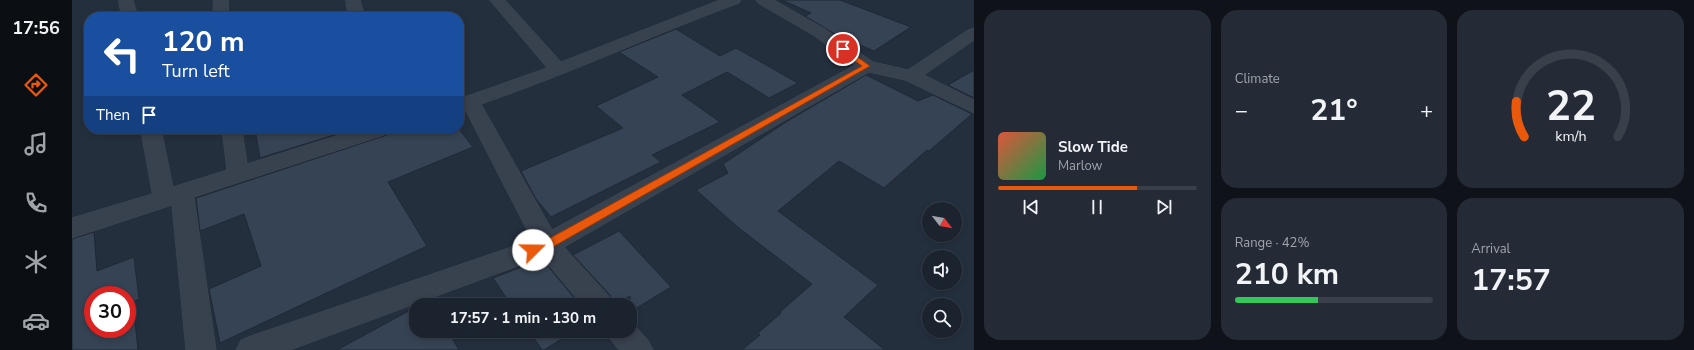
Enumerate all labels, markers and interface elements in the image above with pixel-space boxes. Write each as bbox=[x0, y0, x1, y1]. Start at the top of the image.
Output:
text: 17:56 bbox=[12, 16, 60, 40]
text: 120 m bbox=[162, 23, 245, 61]
icon: left bbox=[96, 28, 148, 80]
pin bbox=[826, 32, 860, 66]
icon: arrive bbox=[832, 38, 854, 60]
text: Turn left bbox=[162, 59, 230, 83]
text: Climate bbox=[1235, 70, 1280, 88]
icon: directions bbox=[22, 71, 50, 99]
text: 22 bbox=[1546, 78, 1596, 135]
text: 21° bbox=[1310, 90, 1358, 131]
text: − bbox=[1235, 96, 1248, 126]
text: + bbox=[1420, 96, 1433, 126]
icon: arrive bbox=[138, 104, 160, 126]
text: Then bbox=[96, 105, 130, 125]
text: km/h bbox=[1555, 126, 1586, 145]
icon: music bbox=[22, 130, 50, 158]
text: Slow Tide bbox=[1058, 137, 1128, 157]
text: Marlow bbox=[1058, 157, 1103, 175]
icon: phone bbox=[22, 189, 50, 217]
icon: previous bbox=[1020, 196, 1042, 218]
icon: pause bbox=[1086, 196, 1108, 218]
icon: next bbox=[1153, 196, 1175, 218]
north arrow bbox=[922, 202, 962, 242]
map controls bbox=[922, 202, 962, 338]
position arrow bbox=[512, 229, 554, 271]
text: Range · 42% bbox=[1235, 234, 1309, 252]
text: Arrival bbox=[1471, 240, 1510, 258]
icon: climate bbox=[22, 248, 50, 276]
button: sound bbox=[922, 250, 962, 290]
text: 210 km bbox=[1235, 254, 1339, 295]
text: 17:57 bbox=[1471, 260, 1551, 301]
speed limit sign: 30 bbox=[84, 286, 136, 338]
button: search bbox=[922, 298, 962, 338]
icon: car bbox=[22, 307, 50, 335]
text: 17:57 · 1 min · 130 m bbox=[450, 308, 596, 328]

